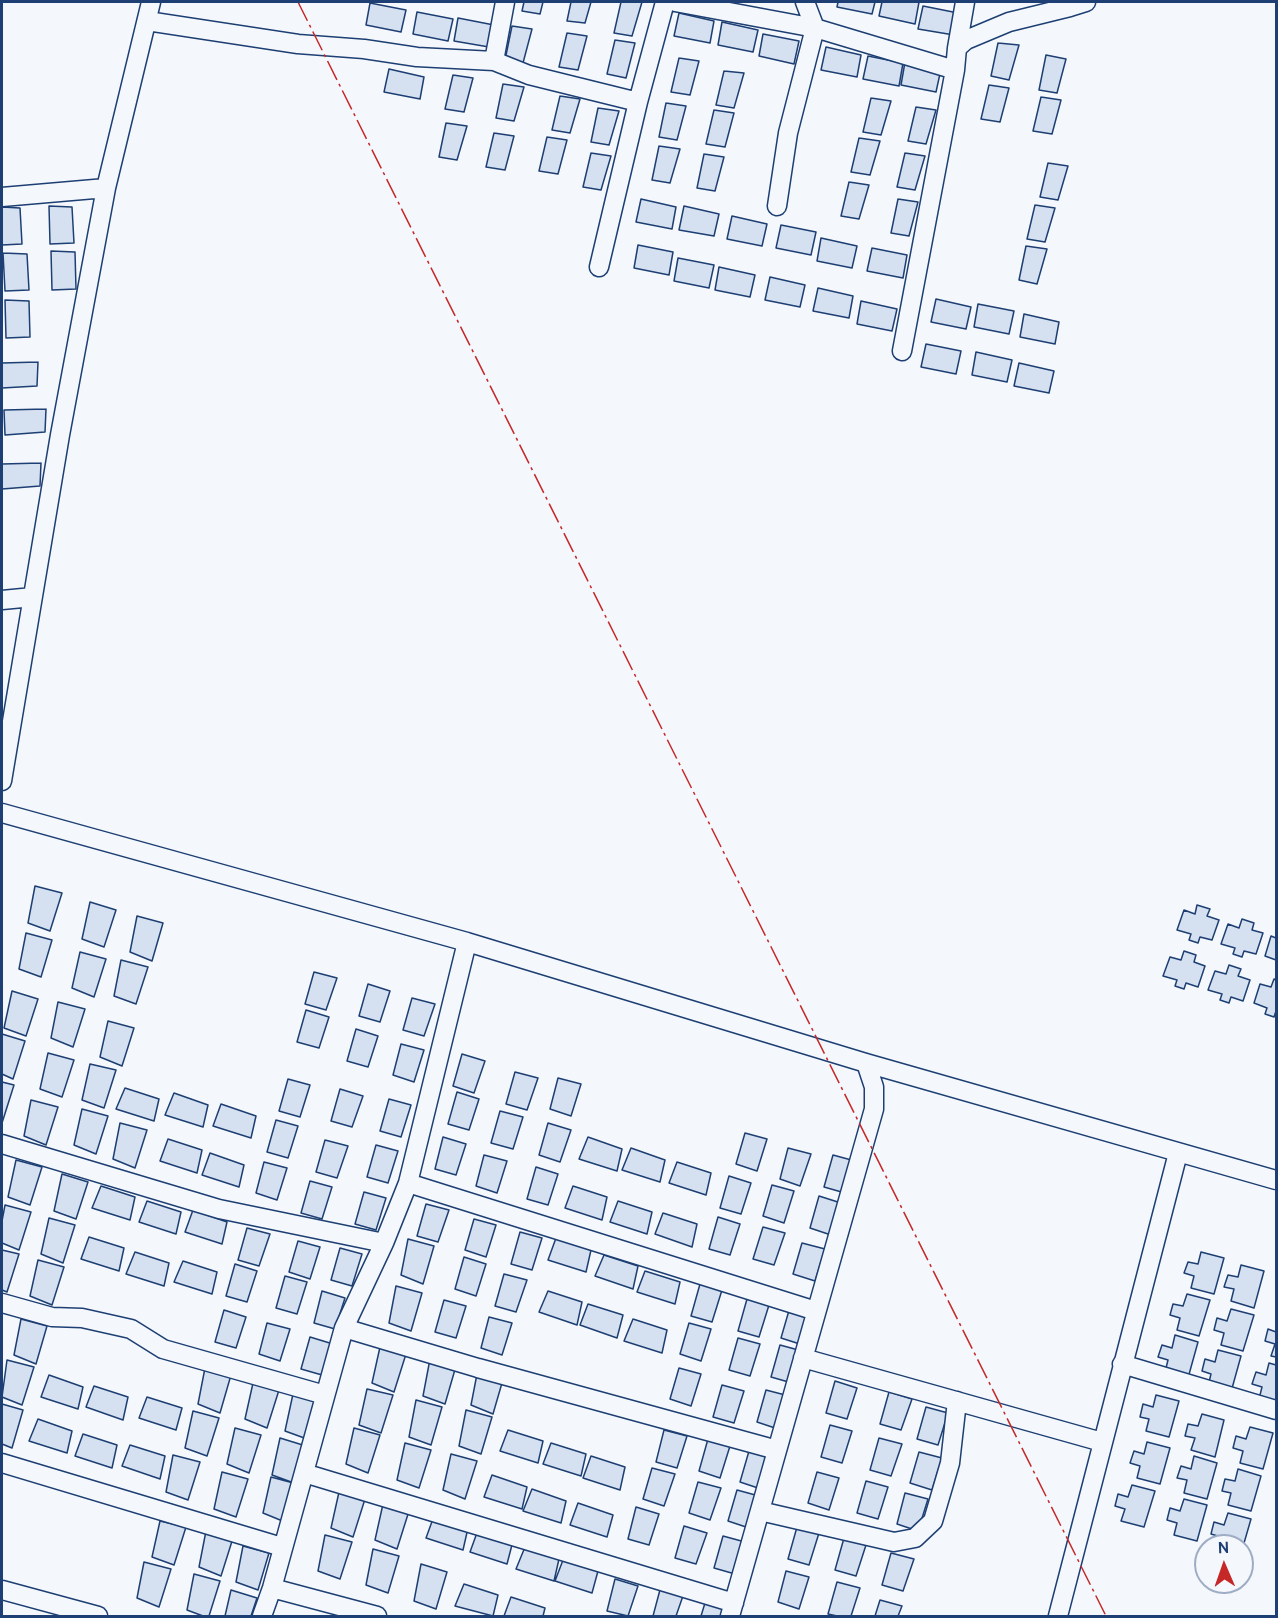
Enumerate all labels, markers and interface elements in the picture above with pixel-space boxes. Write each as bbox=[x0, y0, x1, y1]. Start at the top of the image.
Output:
north arrow bbox=[1194, 1534, 1254, 1594]
text: N bbox=[1217, 1538, 1229, 1557]

